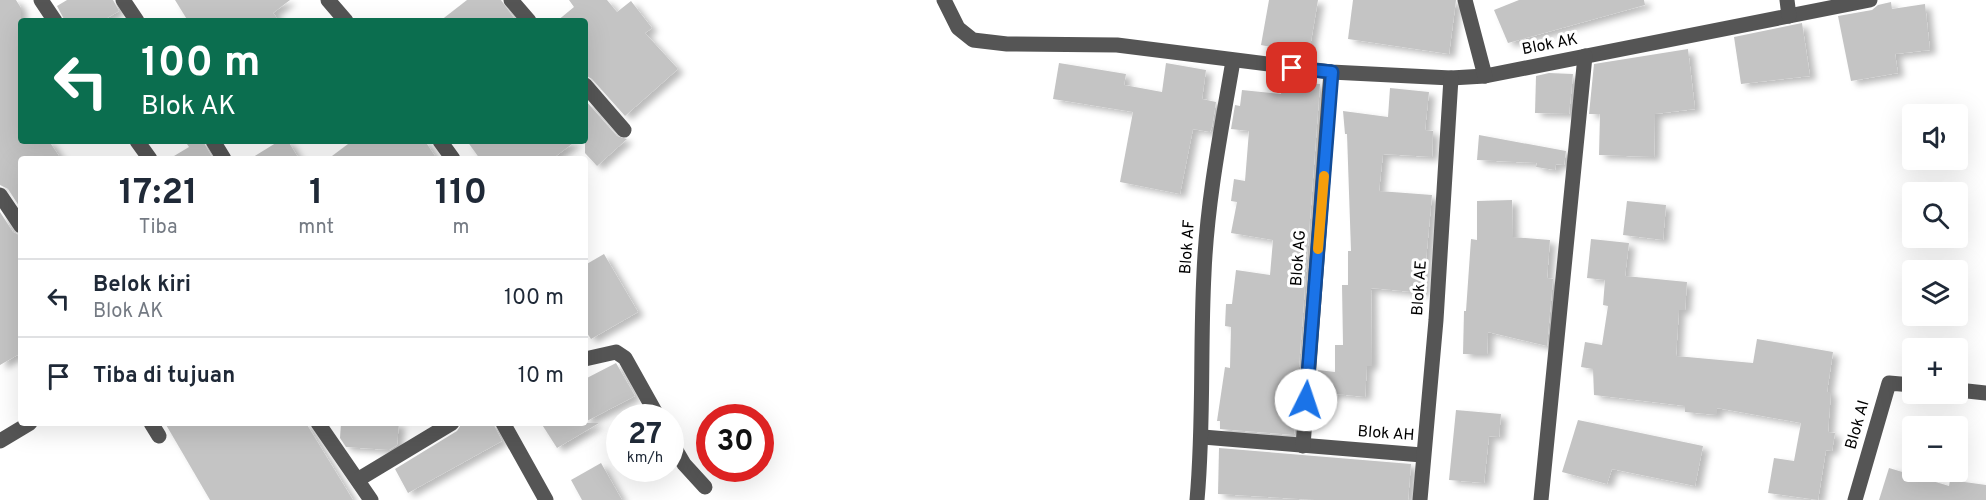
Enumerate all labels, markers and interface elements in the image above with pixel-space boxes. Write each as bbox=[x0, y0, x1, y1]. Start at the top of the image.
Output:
street label: Blok AK bbox=[1520, 30, 1580, 60]
text: 100 m bbox=[141, 38, 260, 91]
icon: left bbox=[42, 42, 120, 120]
pin bbox=[1266, 42, 1317, 93]
icon: arrive bbox=[1275, 51, 1308, 84]
text: Blok AK bbox=[141, 90, 236, 124]
map controls bbox=[1902, 104, 1968, 482]
button: sound bbox=[1902, 104, 1968, 170]
text: 17:21 bbox=[119, 171, 198, 217]
text: 1 bbox=[309, 171, 323, 217]
text: 110 bbox=[435, 171, 487, 217]
button: search bbox=[1902, 182, 1968, 248]
text: Tiba bbox=[139, 215, 178, 241]
text: mnt bbox=[298, 215, 334, 241]
text: m bbox=[453, 215, 469, 241]
street label: Blok AF bbox=[1176, 219, 1200, 275]
street label: Blok AG bbox=[1287, 229, 1311, 287]
street label: Blok AE bbox=[1408, 260, 1432, 316]
button: layers bbox=[1902, 260, 1968, 326]
text: Belok kiri bbox=[93, 272, 191, 299]
icon: left bbox=[42, 282, 75, 315]
text: 100 m bbox=[504, 285, 564, 312]
text: Blok AK bbox=[93, 299, 163, 325]
button: + bbox=[1902, 338, 1968, 404]
icon: arrive bbox=[42, 360, 75, 393]
text: Tiba di tujuan bbox=[93, 363, 235, 390]
text: 10 m bbox=[518, 363, 564, 390]
position arrow bbox=[1274, 368, 1338, 432]
street label: Blok AI bbox=[1841, 398, 1875, 452]
speed limit sign: 30 bbox=[696, 404, 774, 482]
button: − bbox=[1902, 416, 1968, 482]
text: 27 bbox=[628, 417, 662, 454]
street label: Blok AH bbox=[1357, 422, 1415, 446]
text: km/h bbox=[627, 449, 663, 468]

